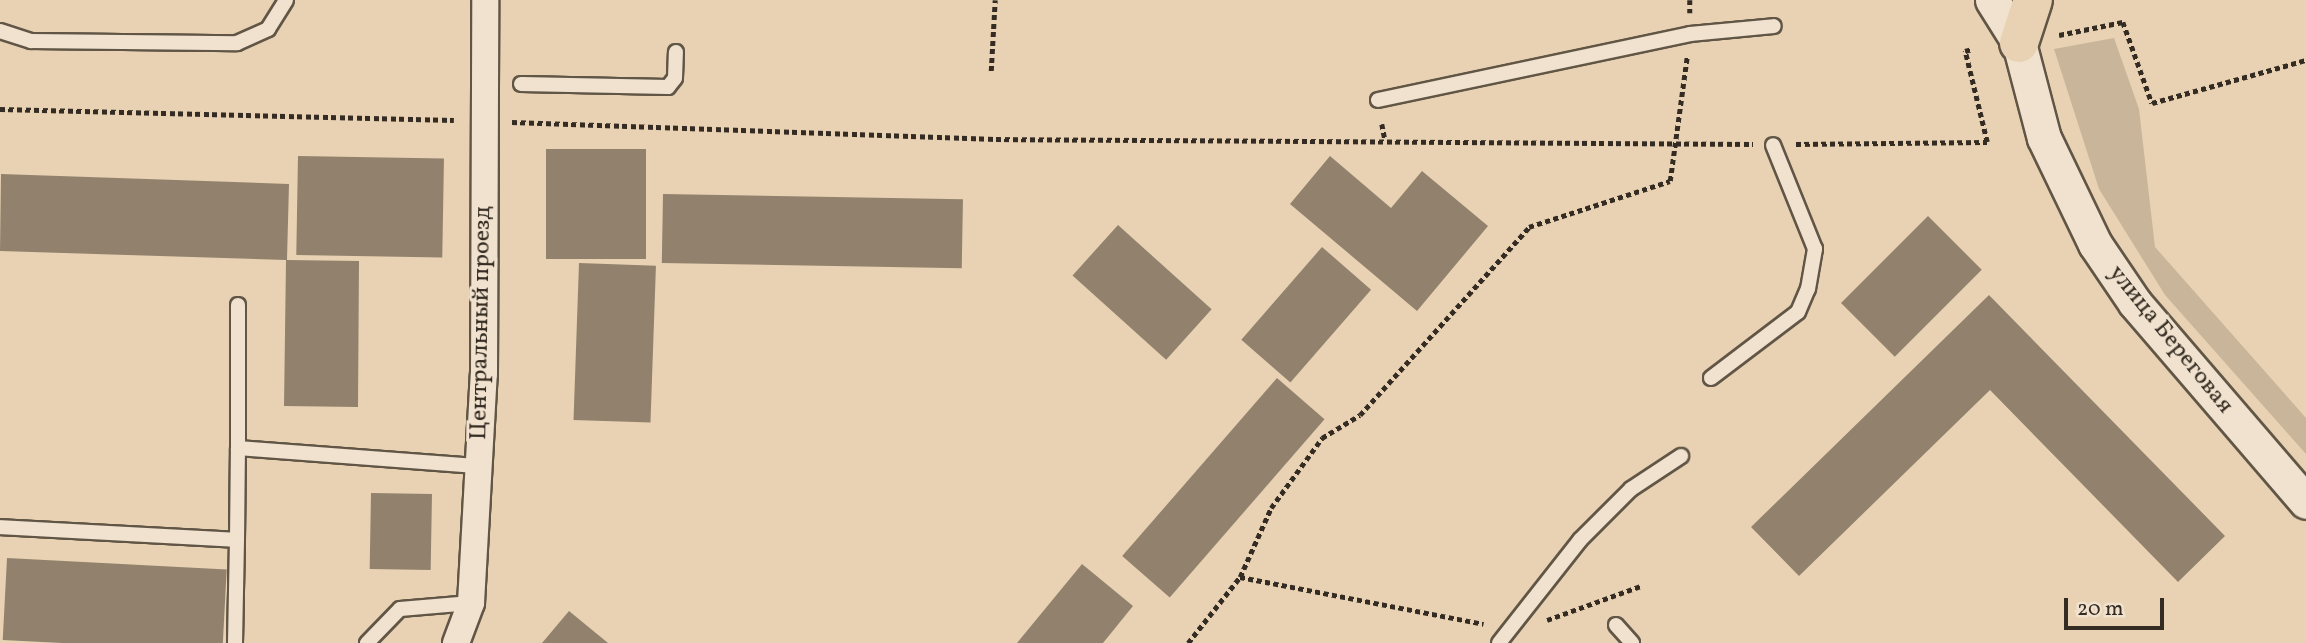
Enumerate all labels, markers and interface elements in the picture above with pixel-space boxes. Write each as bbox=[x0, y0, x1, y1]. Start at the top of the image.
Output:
street label: Центральный проезд bbox=[466, 206, 498, 440]
street label: улица Береговая bbox=[2101, 260, 2239, 420]
scale bar bbox=[2068, 584, 2168, 628]
text: 20 m bbox=[2077, 595, 2123, 624]

